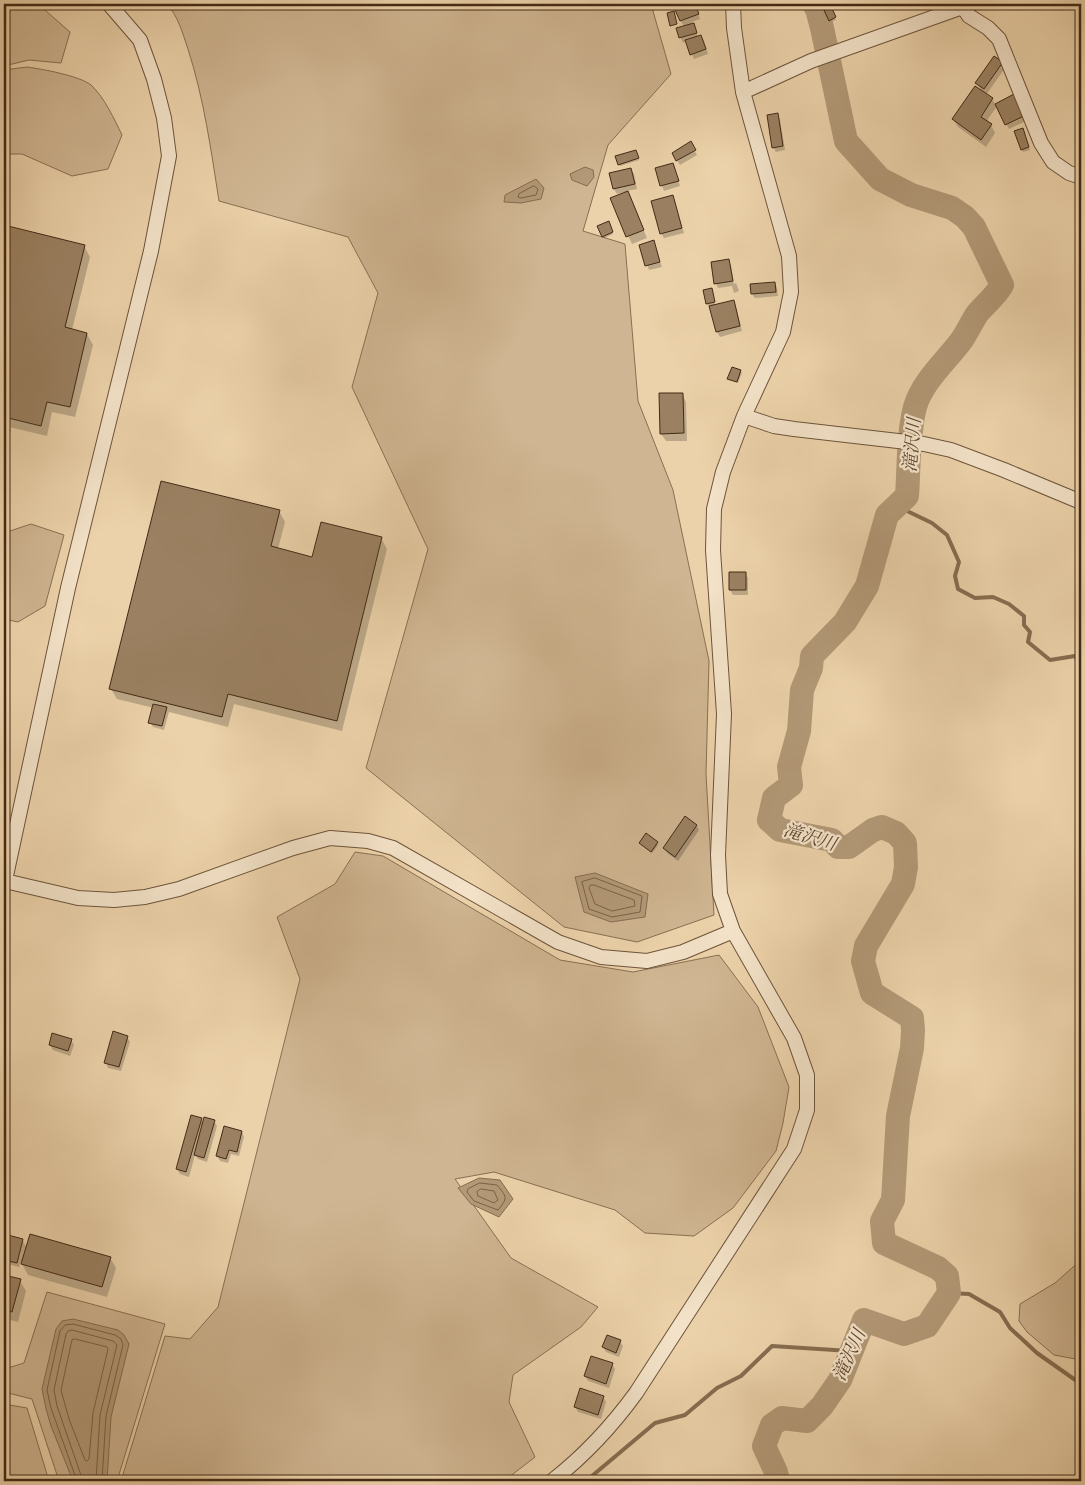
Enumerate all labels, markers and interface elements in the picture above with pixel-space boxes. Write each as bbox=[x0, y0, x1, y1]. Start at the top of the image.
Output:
water label: 滝沢川 bbox=[898, 415, 927, 473]
water label: 滝沢川 bbox=[780, 818, 841, 858]
water label: 滝沢川 bbox=[827, 1324, 873, 1385]

